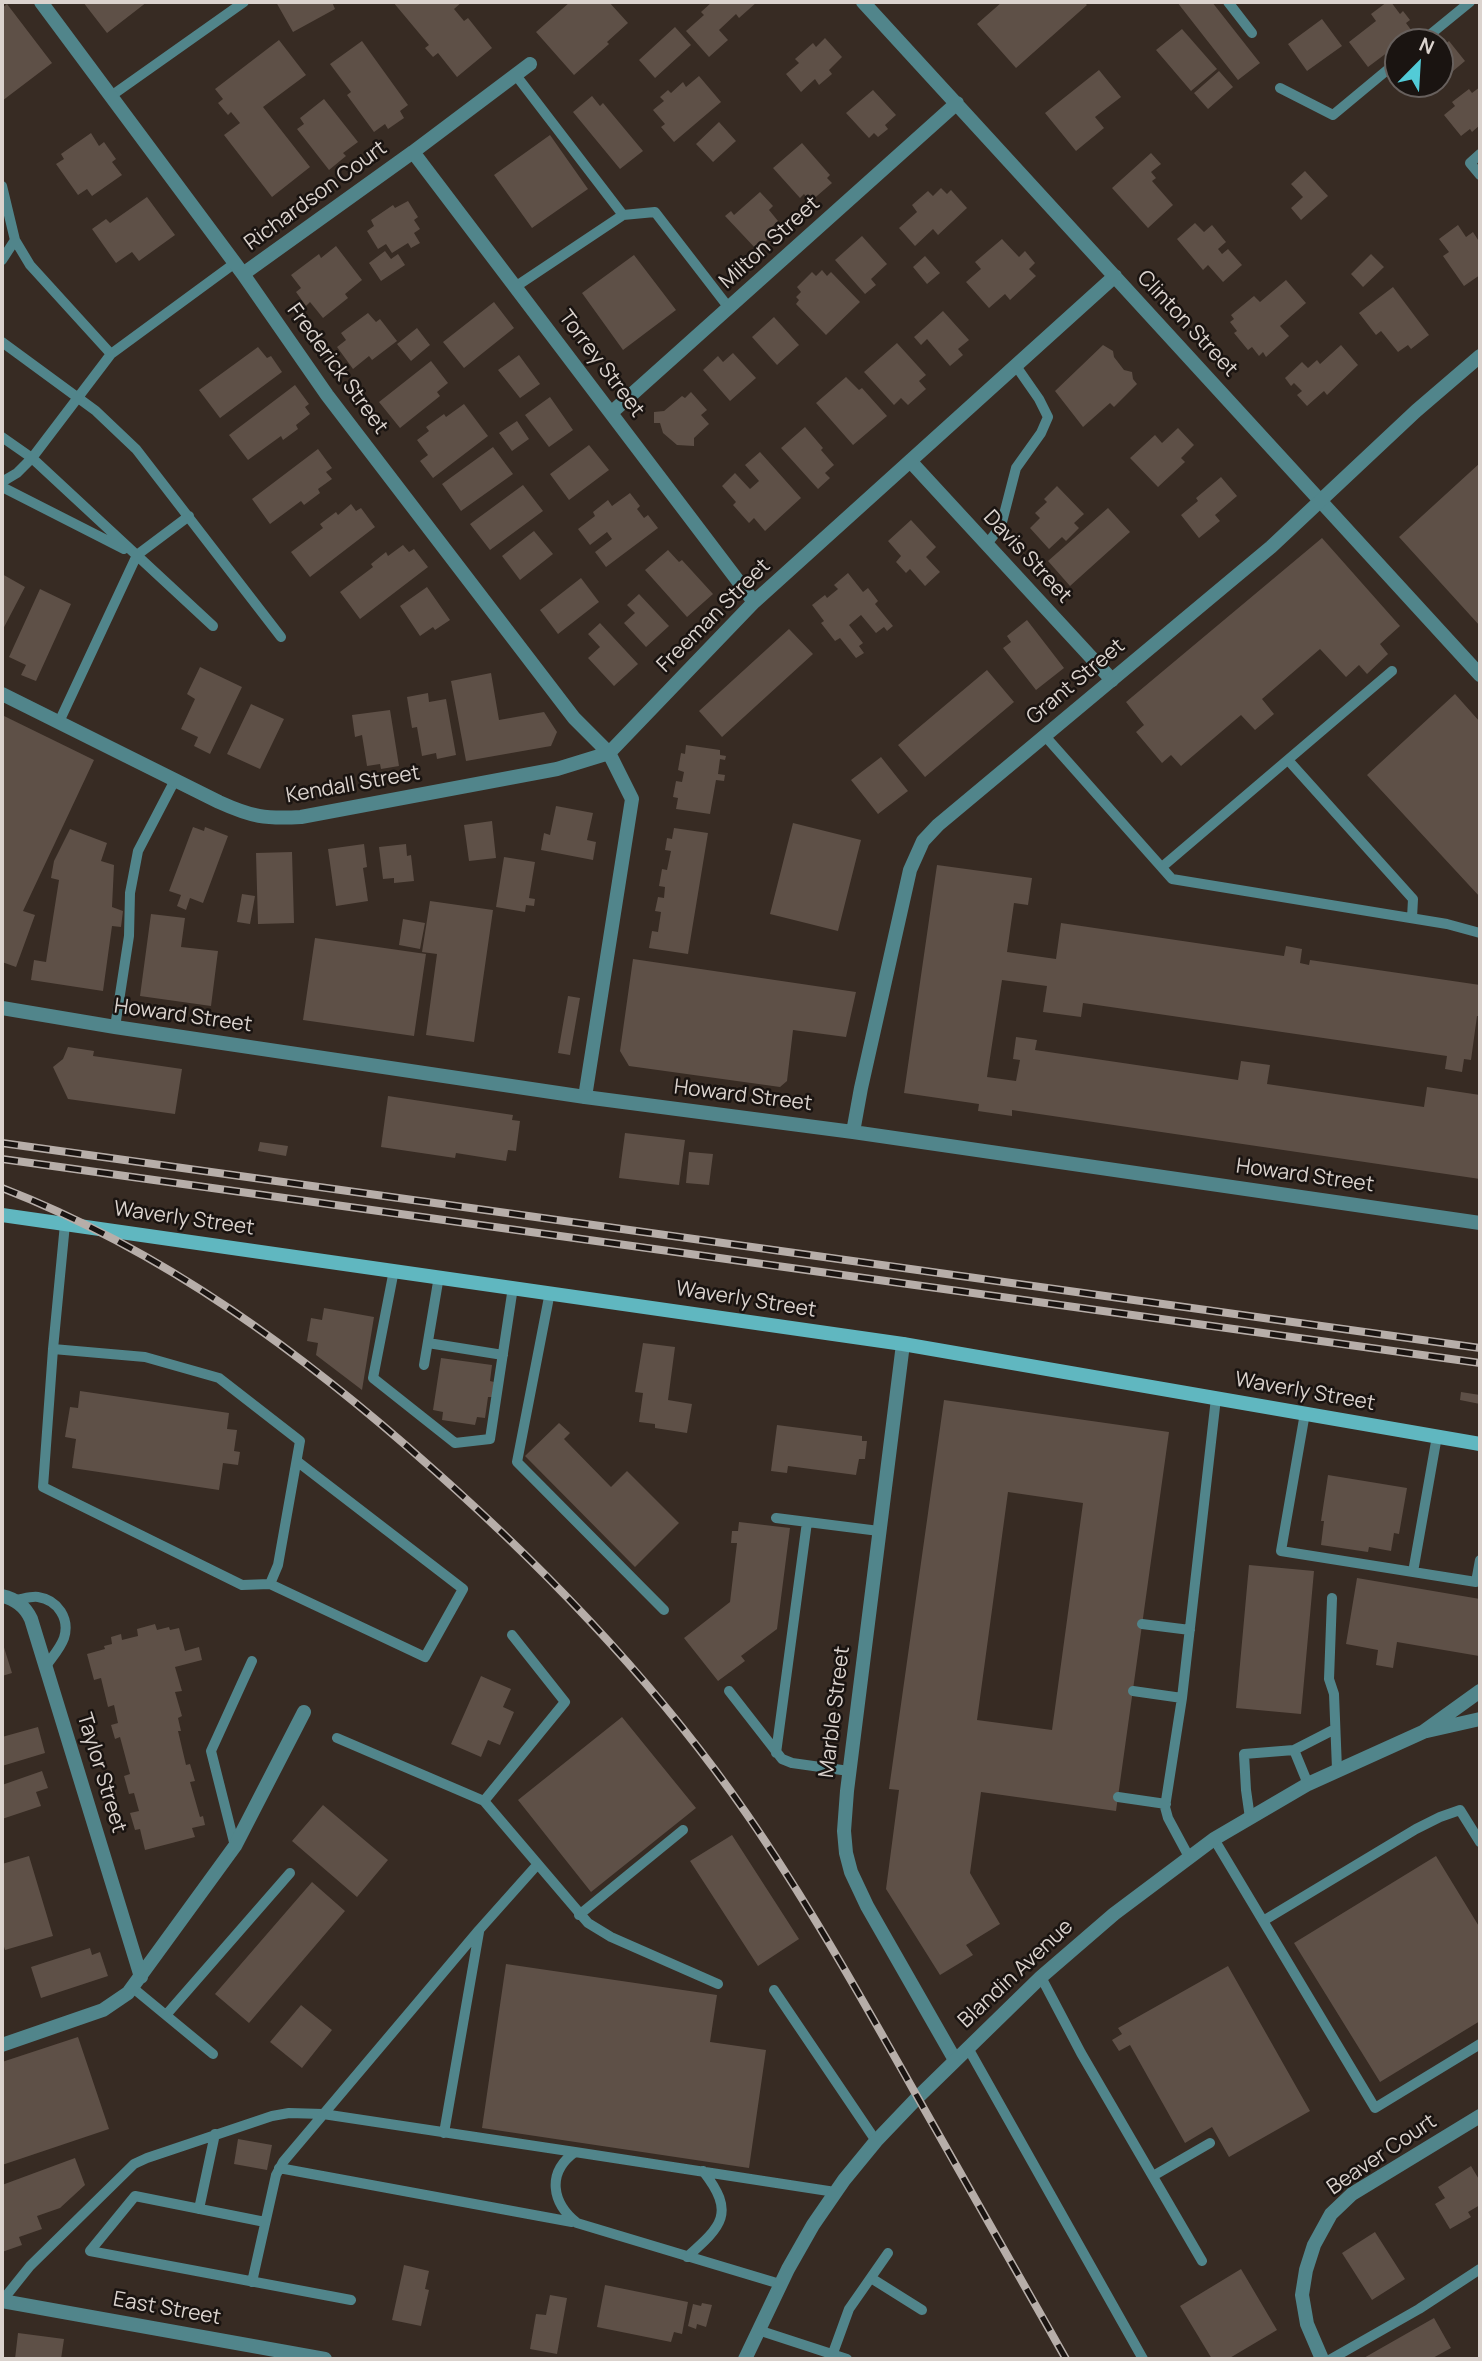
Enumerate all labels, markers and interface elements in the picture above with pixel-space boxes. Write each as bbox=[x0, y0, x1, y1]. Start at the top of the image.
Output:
north arrow bbox=[1384, 28, 1454, 98]
text: N bbox=[1415, 31, 1438, 60]
street label: Richardson Court bbox=[240, 136, 392, 256]
street label: Milton Street bbox=[715, 191, 825, 295]
street label: Clinton Street bbox=[1131, 266, 1243, 382]
street label: Frederick Street bbox=[281, 299, 393, 439]
street label: Torrey Street bbox=[553, 306, 649, 422]
street label: Davis Street bbox=[978, 505, 1076, 609]
street label: Freeman Street bbox=[652, 554, 776, 678]
street label: Grant Street bbox=[1022, 634, 1130, 730]
street label: Kendall Street bbox=[284, 761, 422, 809]
street label: Howard Street bbox=[112, 994, 254, 1038]
street label: Howard Street bbox=[672, 1075, 814, 1117]
street label: Howard Street bbox=[1234, 1154, 1376, 1198]
street label: Waverly Street bbox=[112, 1197, 256, 1241]
street label: Waverly Street bbox=[674, 1276, 818, 1324]
street label: Waverly Street bbox=[1233, 1367, 1377, 1417]
street label: Marble Street bbox=[814, 1645, 856, 1779]
street label: Taylor Street bbox=[71, 1710, 131, 1836]
street label: Blandin Avenue bbox=[953, 1914, 1079, 2034]
street label: Beaver Court bbox=[1323, 2109, 1441, 2201]
street label: East Street bbox=[111, 2287, 223, 2331]

